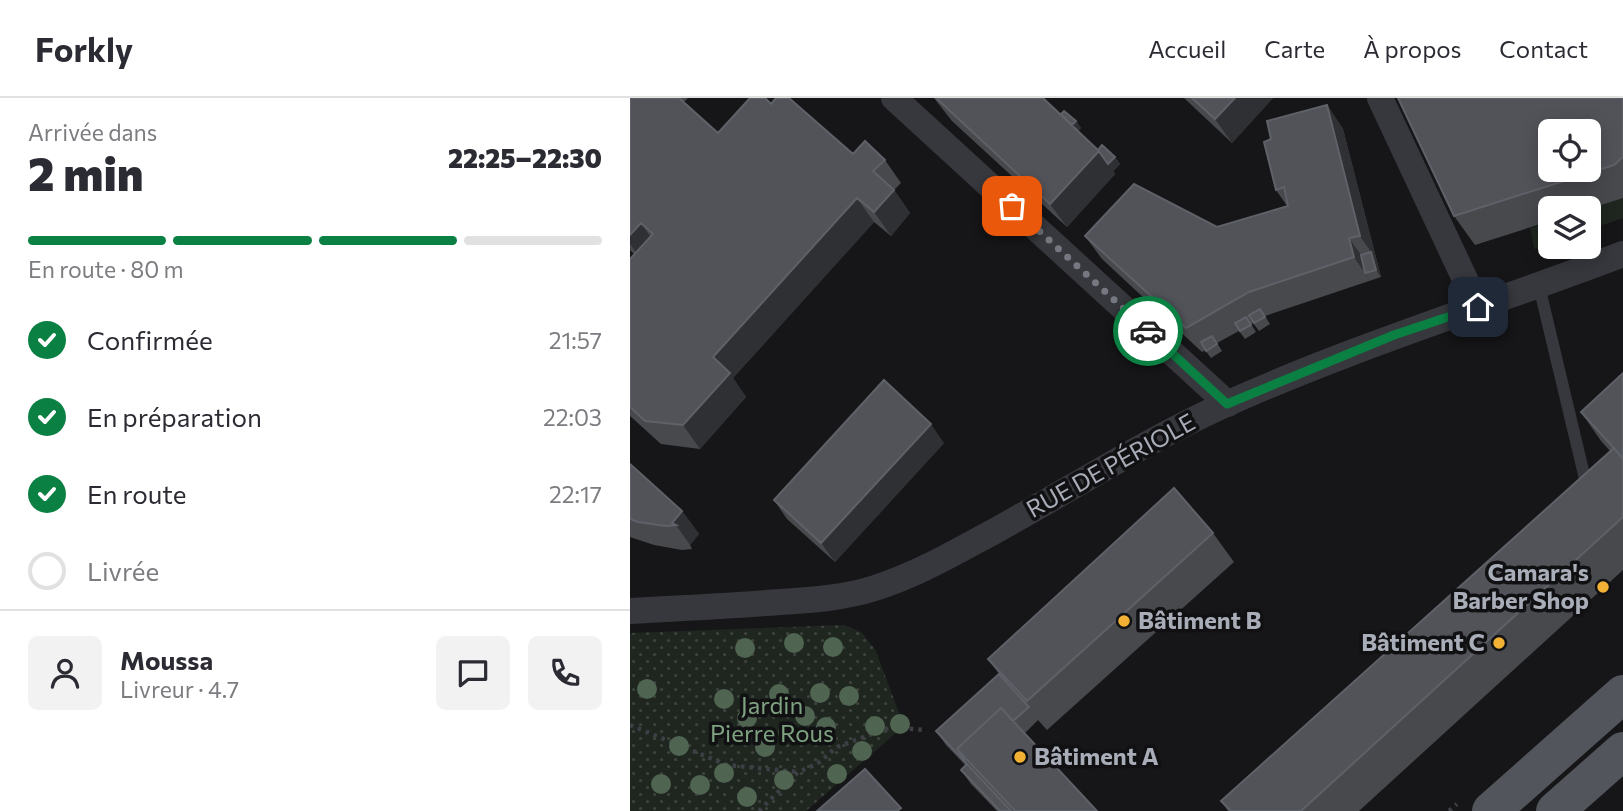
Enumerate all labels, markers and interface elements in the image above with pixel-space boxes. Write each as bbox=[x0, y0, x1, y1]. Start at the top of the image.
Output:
text: Forkly bbox=[35, 28, 133, 69]
text: Accueil bbox=[1148, 34, 1226, 63]
text: Carte bbox=[1264, 34, 1325, 63]
text: À propos bbox=[1363, 34, 1461, 63]
text: Contact bbox=[1499, 34, 1588, 63]
text: Arrivée dans bbox=[28, 118, 157, 146]
map controls bbox=[1538, 119, 1601, 259]
button: locate bbox=[1538, 119, 1601, 182]
text: 22:25–22:30 bbox=[448, 142, 602, 173]
text: 2 min bbox=[28, 144, 144, 200]
pin bbox=[982, 176, 1042, 236]
icon: bag bbox=[993, 187, 1031, 225]
button: layers bbox=[1538, 196, 1601, 259]
text: En route · 80 m bbox=[28, 255, 184, 283]
pin bbox=[1448, 277, 1508, 337]
icon: home bbox=[1459, 288, 1497, 326]
courier bbox=[1113, 296, 1183, 366]
icon: car bbox=[1129, 312, 1167, 350]
icon: check bbox=[28, 321, 66, 359]
text: Confirmée bbox=[87, 324, 213, 355]
text: 21:57 bbox=[549, 326, 602, 354]
icon: check bbox=[28, 398, 66, 436]
text: En préparation bbox=[87, 401, 262, 432]
text: 22:03 bbox=[543, 403, 602, 431]
street label: RUE DE PÉRIOLE bbox=[1021, 406, 1200, 523]
icon: check bbox=[28, 475, 66, 513]
text: En route bbox=[87, 478, 187, 509]
text: 22:17 bbox=[549, 480, 602, 508]
text: Livrée bbox=[87, 555, 159, 586]
place label: Camara's Barber Shop bbox=[1452, 557, 1589, 614]
marker: Camara's Barber Shop bbox=[1595, 579, 1611, 595]
place label: Bâtiment B bbox=[1138, 605, 1261, 634]
marker: Bâtiment B bbox=[1116, 613, 1132, 629]
place label: Bâtiment C bbox=[1361, 627, 1485, 656]
marker: Bâtiment C bbox=[1491, 635, 1507, 651]
button: person bbox=[28, 636, 102, 710]
button: chat bbox=[436, 636, 510, 710]
button: phone bbox=[528, 636, 602, 710]
text: Moussa bbox=[120, 644, 213, 675]
text: Livreur · 4.7 bbox=[120, 675, 239, 703]
park label: Jardin Pierre Rous bbox=[710, 690, 834, 747]
place label: Bâtiment A bbox=[1034, 741, 1159, 770]
marker: Bâtiment A bbox=[1012, 749, 1028, 765]

